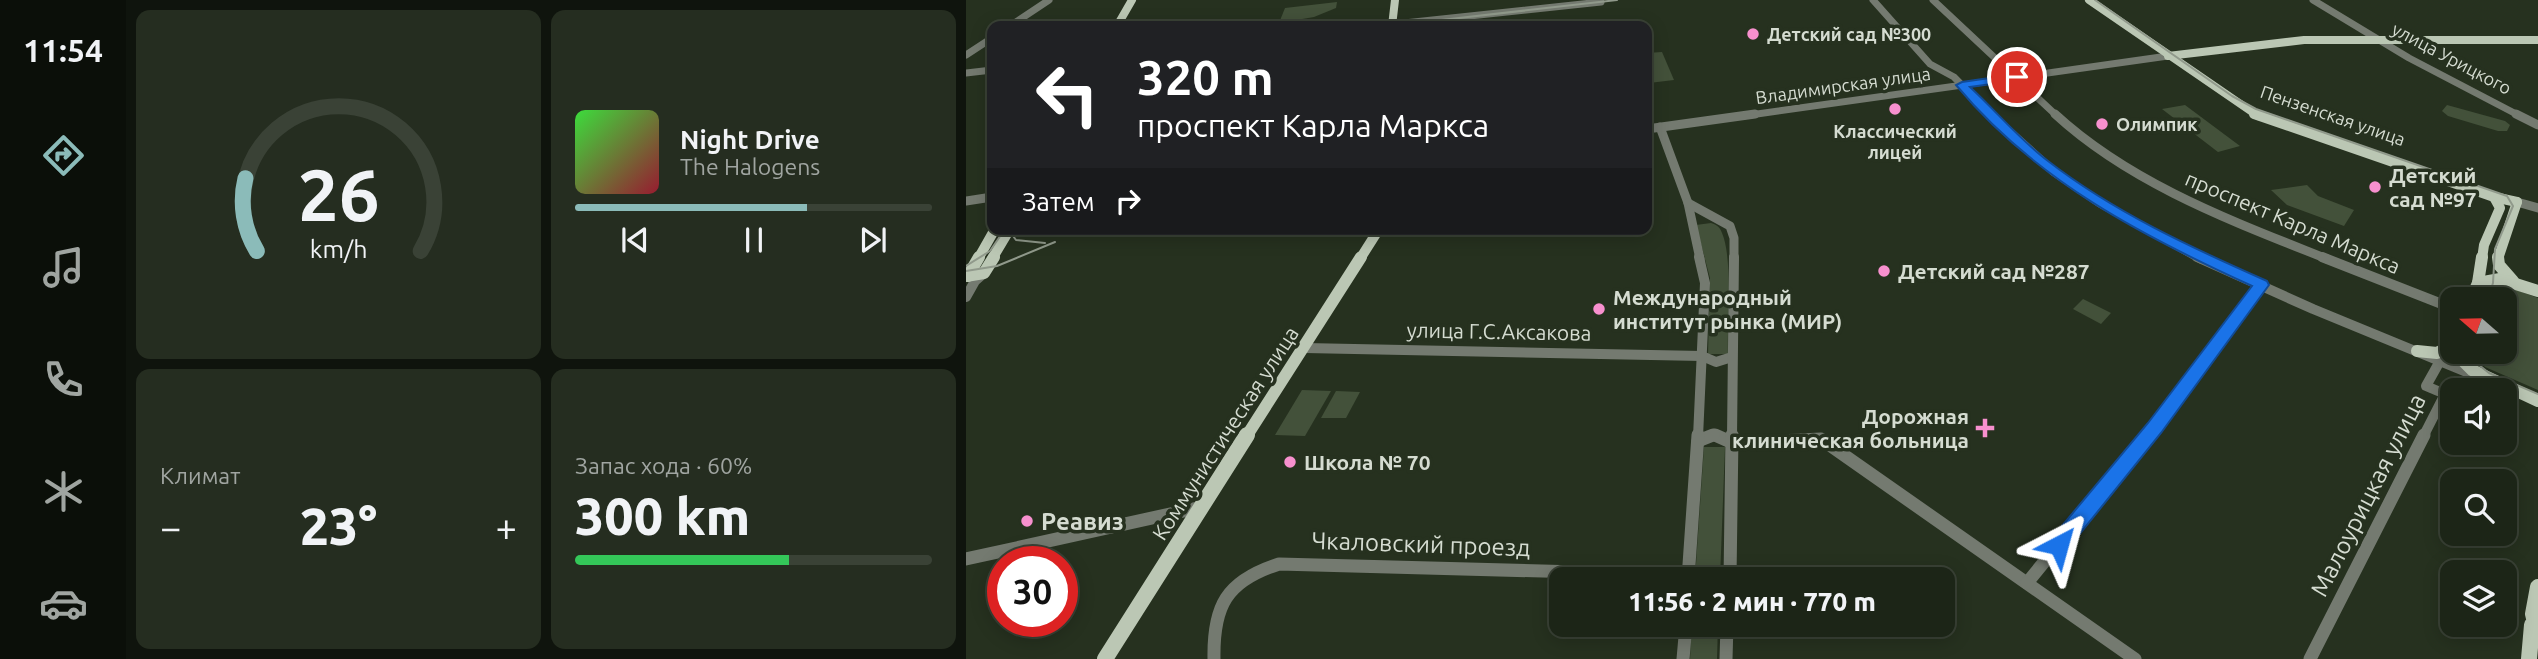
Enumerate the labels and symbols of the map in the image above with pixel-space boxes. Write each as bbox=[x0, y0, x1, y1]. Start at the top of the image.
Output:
street label: улица Урицкого bbox=[2389, 18, 2515, 98]
place label: Детский сад №300 bbox=[1767, 24, 1931, 44]
marker: Детский сад №300 bbox=[1745, 26, 1761, 42]
pin bbox=[1987, 47, 2047, 107]
street label: Владимирская улица bbox=[1754, 63, 1932, 107]
street label: Пензенская улица bbox=[2258, 81, 2408, 149]
marker: Классический лицей bbox=[1887, 101, 1903, 117]
place label: Олимпик bbox=[2116, 114, 2198, 134]
marker: Олимпик bbox=[2094, 116, 2110, 132]
place label: Классический лицей bbox=[1833, 121, 1957, 162]
place label: Детский сад №97 bbox=[2389, 163, 2477, 211]
street label: проспект Карла Маркса bbox=[2182, 166, 2404, 278]
marker: Детский сад №97 bbox=[2367, 179, 2383, 195]
place label: Детский сад №287 bbox=[1898, 259, 2090, 283]
marker: Детский сад №287 bbox=[1876, 263, 1892, 279]
place label: Международный институт рынка (МИР) bbox=[1613, 285, 1842, 333]
north arrow bbox=[2440, 287, 2516, 364]
marker: Международный институт рынка (МИР) bbox=[1591, 301, 1607, 317]
street label: улица Г.С.Аксакова bbox=[1406, 317, 1592, 345]
street label: Коммунистическая улица bbox=[1147, 322, 1303, 544]
street label: Малоурицкая улица bbox=[2305, 389, 2431, 601]
place label: Дорожная клиническая больница bbox=[1732, 404, 1969, 452]
marker: Дорожная клиническая больница bbox=[1975, 418, 1995, 438]
place label: Школа № 70 bbox=[1304, 450, 1431, 474]
marker: Школа № 70 bbox=[1282, 454, 1298, 470]
place label: Реавиз bbox=[1041, 508, 1124, 535]
position arrow bbox=[2022, 508, 2096, 582]
marker: Реавиз bbox=[1019, 513, 1035, 529]
street label: Чкаловский проезд bbox=[1311, 527, 1531, 561]
speed limit sign: 30 bbox=[987, 546, 1078, 637]

